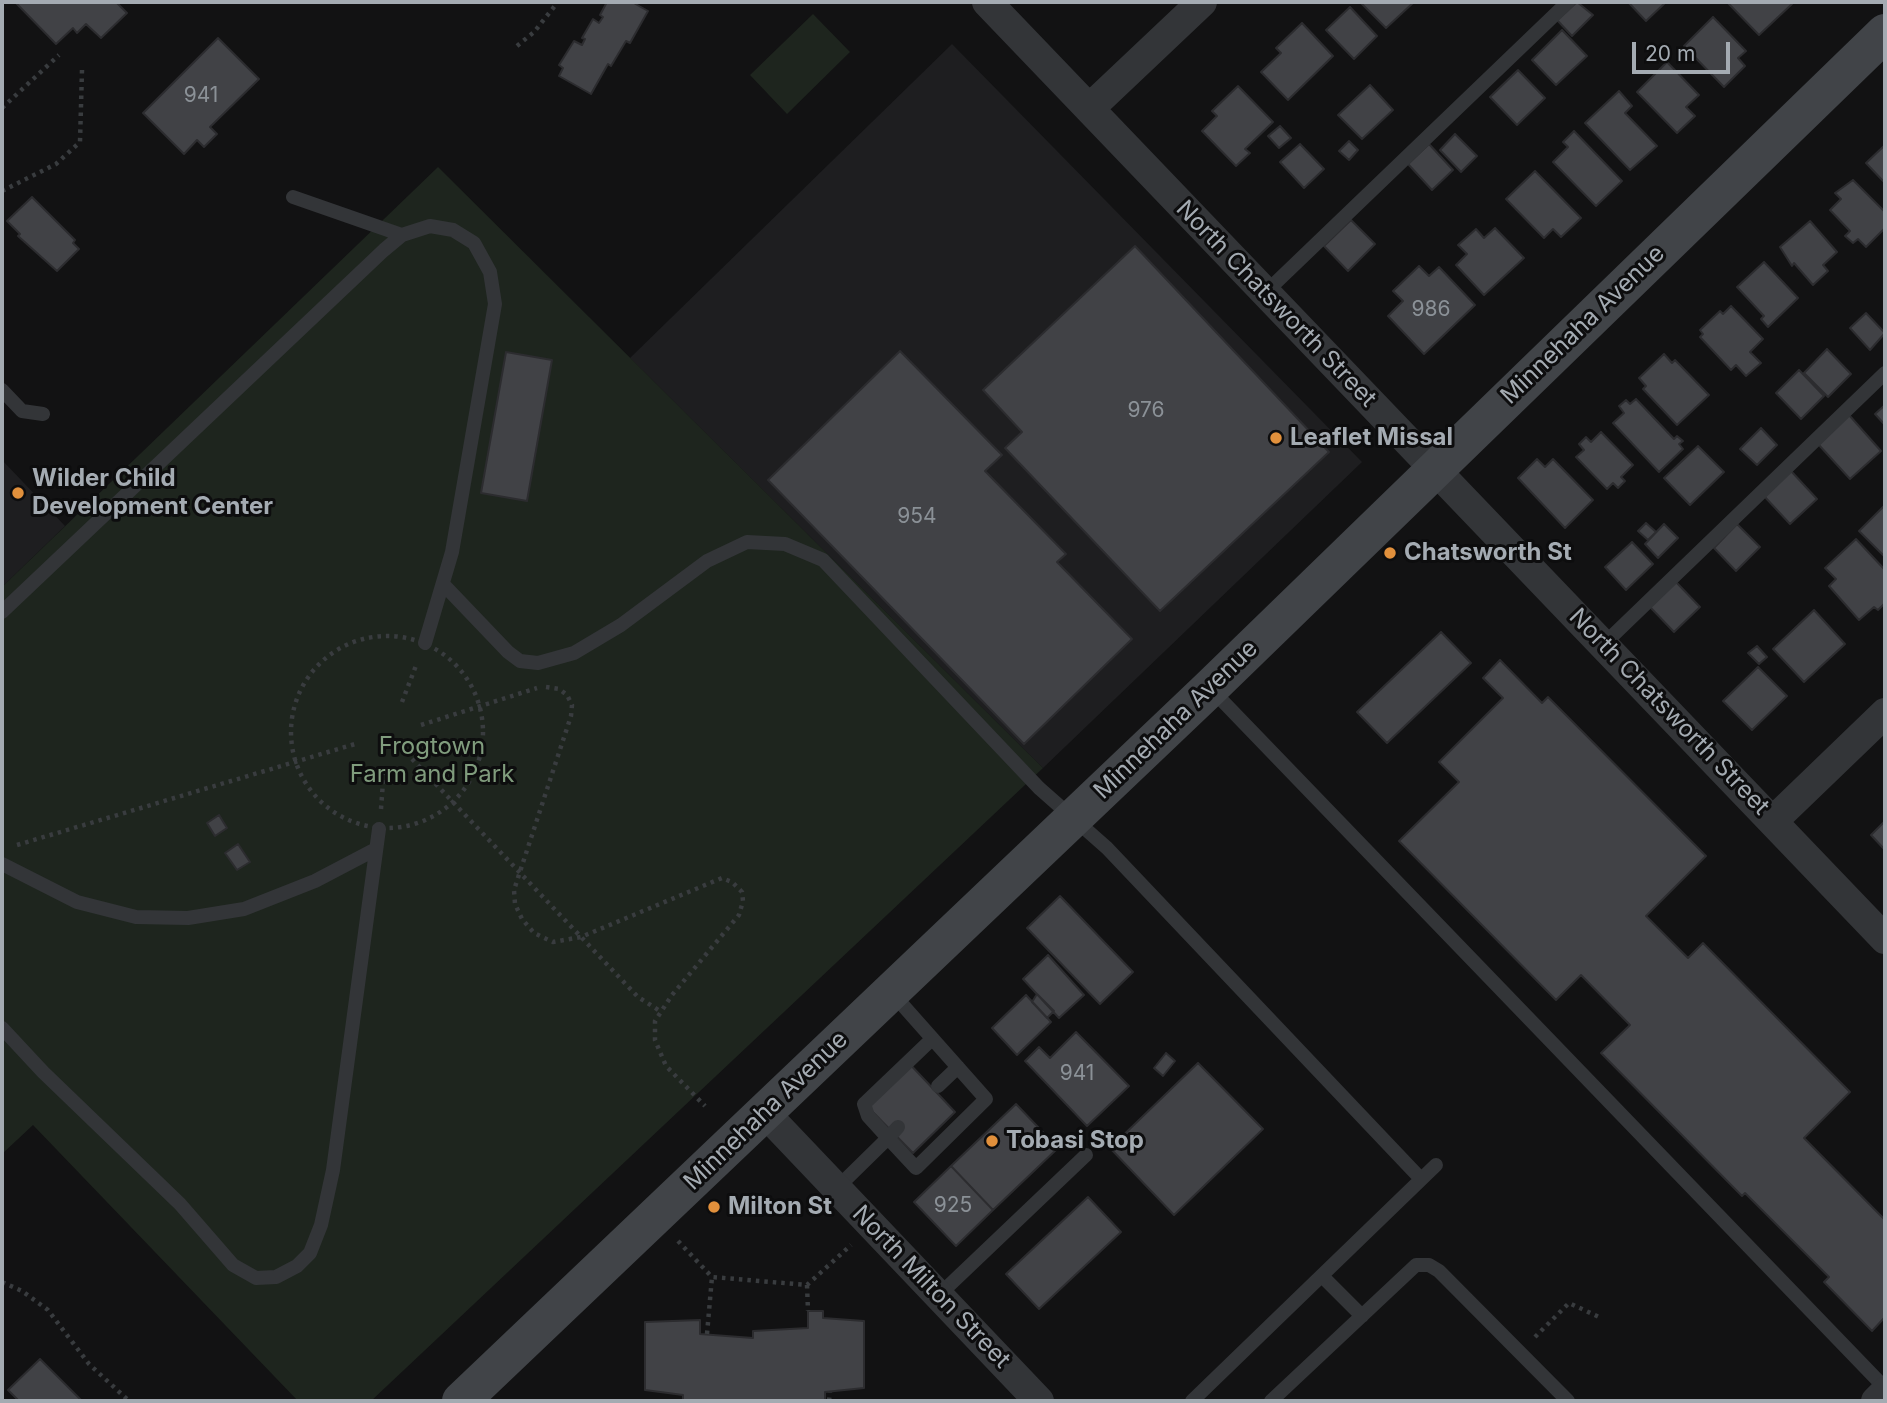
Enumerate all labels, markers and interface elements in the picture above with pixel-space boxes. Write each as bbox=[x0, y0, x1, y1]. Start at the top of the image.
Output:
scale bar bbox=[1635, 28, 1733, 72]
text: 20 m bbox=[1645, 41, 1695, 66]
house number: 941 bbox=[184, 83, 218, 109]
street label: North Chatsworth Street bbox=[1170, 195, 1382, 413]
street label: Minnehaha Avenue bbox=[1495, 240, 1671, 410]
house number: 986 bbox=[1411, 297, 1451, 323]
house number: 976 bbox=[1127, 398, 1165, 424]
place label: Leaflet Missal bbox=[1290, 424, 1453, 452]
marker: Leaflet Missal bbox=[1268, 430, 1284, 446]
place label: Wilder Child Development Center bbox=[32, 465, 273, 521]
marker: Wilder Child Development Center bbox=[10, 485, 26, 501]
house number: 954 bbox=[897, 504, 937, 530]
place label: Chatsworth St bbox=[1404, 539, 1572, 567]
marker: Chatsworth St bbox=[1382, 545, 1398, 561]
street label: North Chatsworth Street bbox=[1563, 603, 1775, 821]
street label: Minnehaha Avenue bbox=[1088, 635, 1264, 805]
park label: Frogtown Farm and Park bbox=[350, 733, 514, 789]
street label: Minnehaha Avenue bbox=[678, 1026, 854, 1196]
house number: 941 bbox=[1060, 1061, 1094, 1087]
place label: Tobasi Stop bbox=[1006, 1127, 1144, 1155]
marker: Tobasi Stop bbox=[984, 1133, 1000, 1149]
place label: Milton St bbox=[728, 1193, 832, 1221]
house number: 925 bbox=[934, 1193, 972, 1219]
marker: Milton St bbox=[706, 1199, 722, 1215]
street label: North Milton Street bbox=[846, 1200, 1016, 1374]

